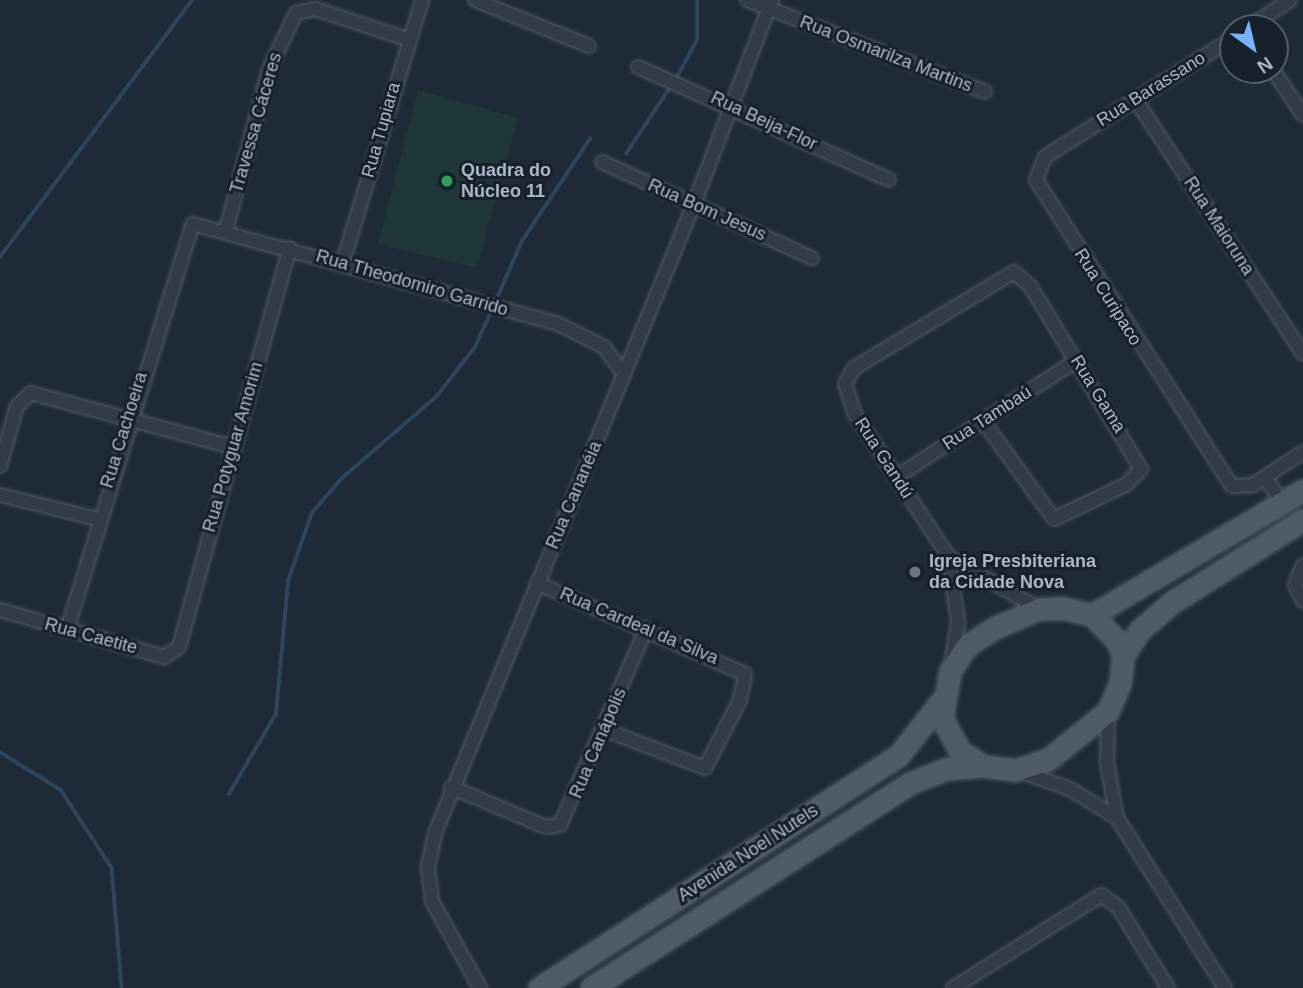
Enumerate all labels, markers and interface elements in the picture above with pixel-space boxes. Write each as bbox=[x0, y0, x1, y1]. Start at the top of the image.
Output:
street label: Rua Osmarilza Martins bbox=[797, 11, 975, 97]
north arrow bbox=[1219, 14, 1289, 84]
street label: Rua Barassano bbox=[1093, 47, 1209, 131]
street label: Travessa Cáceres bbox=[226, 50, 286, 196]
text: N bbox=[1253, 53, 1276, 78]
street label: Rua Tupiara bbox=[357, 80, 405, 180]
street label: Rua Beija-Flor bbox=[707, 87, 821, 155]
place label: Quadra do Núcleo 11 bbox=[461, 160, 551, 202]
marker: Quadra do Núcleo 11 bbox=[439, 173, 455, 189]
street label: Rua Maioruna bbox=[1179, 173, 1259, 279]
street label: Rua Bom Jesus bbox=[645, 174, 769, 246]
street label: Rua Theodomiro Garrido bbox=[313, 245, 511, 321]
street label: Rua Curipaco bbox=[1070, 245, 1146, 349]
street label: Rua Gama bbox=[1066, 351, 1130, 437]
street label: Rua Potyguar Amorim bbox=[198, 359, 268, 535]
street label: Rua Cachoeira bbox=[96, 369, 152, 491]
street label: Rua Tambaú bbox=[938, 381, 1036, 455]
street label: Rua Gandú bbox=[850, 414, 918, 502]
street label: Rua Cananéia bbox=[542, 438, 606, 552]
place label: Igreja Presbiteriana da Cidade Nova bbox=[929, 551, 1096, 594]
marker: Igreja Presbiteriana da Cidade Nova bbox=[907, 564, 923, 580]
street label: Rua Cardeal da Silva bbox=[556, 583, 722, 669]
street label: Rua Caetite bbox=[42, 613, 140, 659]
street label: Rua Canápolis bbox=[565, 684, 631, 802]
street label: Avenida Noel Nutels bbox=[674, 800, 822, 906]

